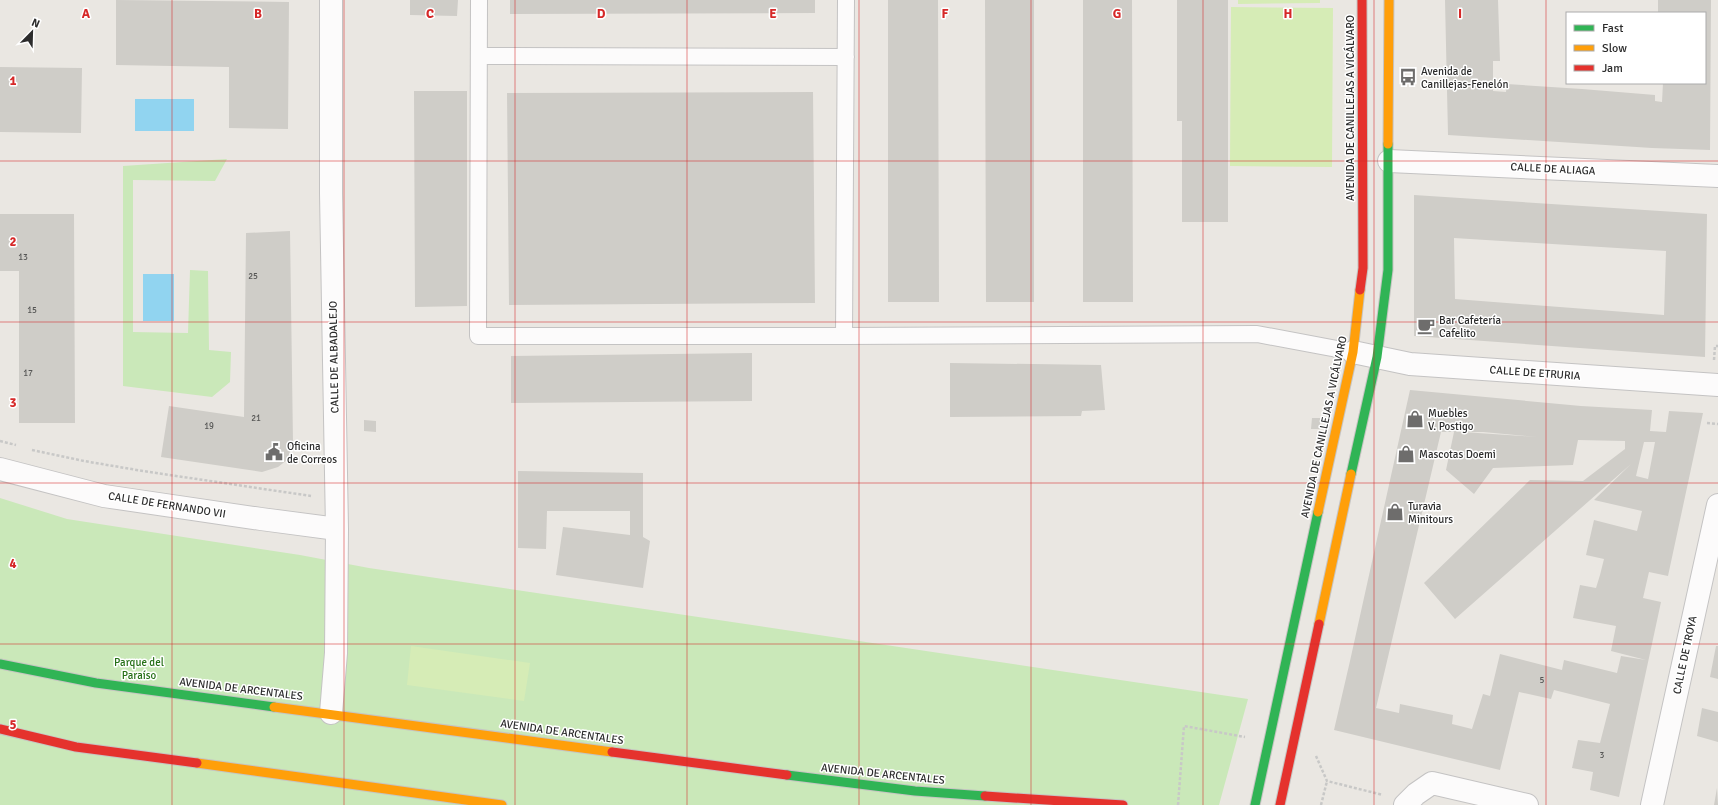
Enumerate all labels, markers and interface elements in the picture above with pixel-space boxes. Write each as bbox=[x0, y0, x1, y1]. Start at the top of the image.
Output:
text: A bbox=[82, 6, 91, 22]
text: B bbox=[254, 6, 262, 22]
text: C bbox=[426, 6, 434, 22]
text: D bbox=[597, 6, 606, 22]
text: E bbox=[769, 6, 777, 22]
text: F bbox=[942, 6, 949, 22]
text: G bbox=[1113, 6, 1121, 22]
text: H bbox=[1284, 6, 1292, 22]
text: I bbox=[1458, 6, 1462, 22]
north arrow bbox=[12, 12, 52, 52]
legend bbox=[1566, 12, 1706, 84]
street label: AVENIDA DE CANILLEJAS A VICÁLVARO bbox=[1343, 15, 1357, 201]
text: N bbox=[30, 16, 42, 31]
text: Fast bbox=[1602, 21, 1623, 36]
text: Slow bbox=[1602, 41, 1627, 56]
text: Jam bbox=[1602, 61, 1623, 76]
place label: Avenida de Canillejas-Fenelón bbox=[1421, 65, 1508, 91]
bus stop icon: Avenida de Canillejas-Fenelón bbox=[1398, 67, 1418, 87]
text: 1 bbox=[9, 73, 17, 89]
street label: CALLE DE ALIAGA bbox=[1510, 160, 1596, 178]
text: 2 bbox=[9, 234, 17, 250]
house number: 13 bbox=[18, 252, 28, 263]
house number: 25 bbox=[248, 271, 258, 282]
street label: CALLE DE ALBADALEJO bbox=[327, 301, 341, 413]
house number: 15 bbox=[27, 305, 37, 316]
place label: Bar Cafetería Cafelito bbox=[1439, 314, 1501, 340]
cafe icon: Bar Cafetería Cafelito bbox=[1416, 316, 1436, 336]
street label: AVENIDA DE CANILLEJAS A VICÁLVARO bbox=[1297, 335, 1350, 519]
street label: CALLE DE ETRURIA bbox=[1489, 363, 1581, 383]
house number: 17 bbox=[23, 368, 33, 379]
text: 3 bbox=[9, 395, 17, 411]
place label: Muebles V. Postigo bbox=[1428, 407, 1474, 433]
shop icon: Muebles V. Postigo bbox=[1405, 409, 1425, 429]
house number: 21 bbox=[251, 413, 261, 424]
house number: 19 bbox=[204, 421, 214, 432]
place label: Oficina de Correos bbox=[287, 440, 337, 466]
public building icon: Oficina de Correos bbox=[264, 442, 284, 462]
shop icon: Mascotas Doemi bbox=[1396, 444, 1416, 464]
place label: Mascotas Doemi bbox=[1419, 448, 1496, 461]
street label: CALLE DE FERNANDO VII bbox=[107, 489, 227, 521]
place label: Turavia Minitours bbox=[1408, 500, 1453, 526]
shop icon: Turavia Minitours bbox=[1385, 502, 1405, 522]
text: 4 bbox=[9, 556, 17, 572]
street label: CALLE DE TROYA bbox=[1670, 614, 1700, 695]
park label: Parque del Paraíso bbox=[114, 656, 164, 682]
street label: AVENIDA DE ARCENTALES bbox=[179, 675, 303, 703]
house number: 5 bbox=[1540, 675, 1545, 686]
text: 5 bbox=[9, 717, 17, 733]
street label: AVENIDA DE ARCENTALES bbox=[500, 717, 624, 747]
house number: 3 bbox=[1600, 750, 1605, 761]
street label: AVENIDA DE ARCENTALES bbox=[821, 761, 945, 787]

